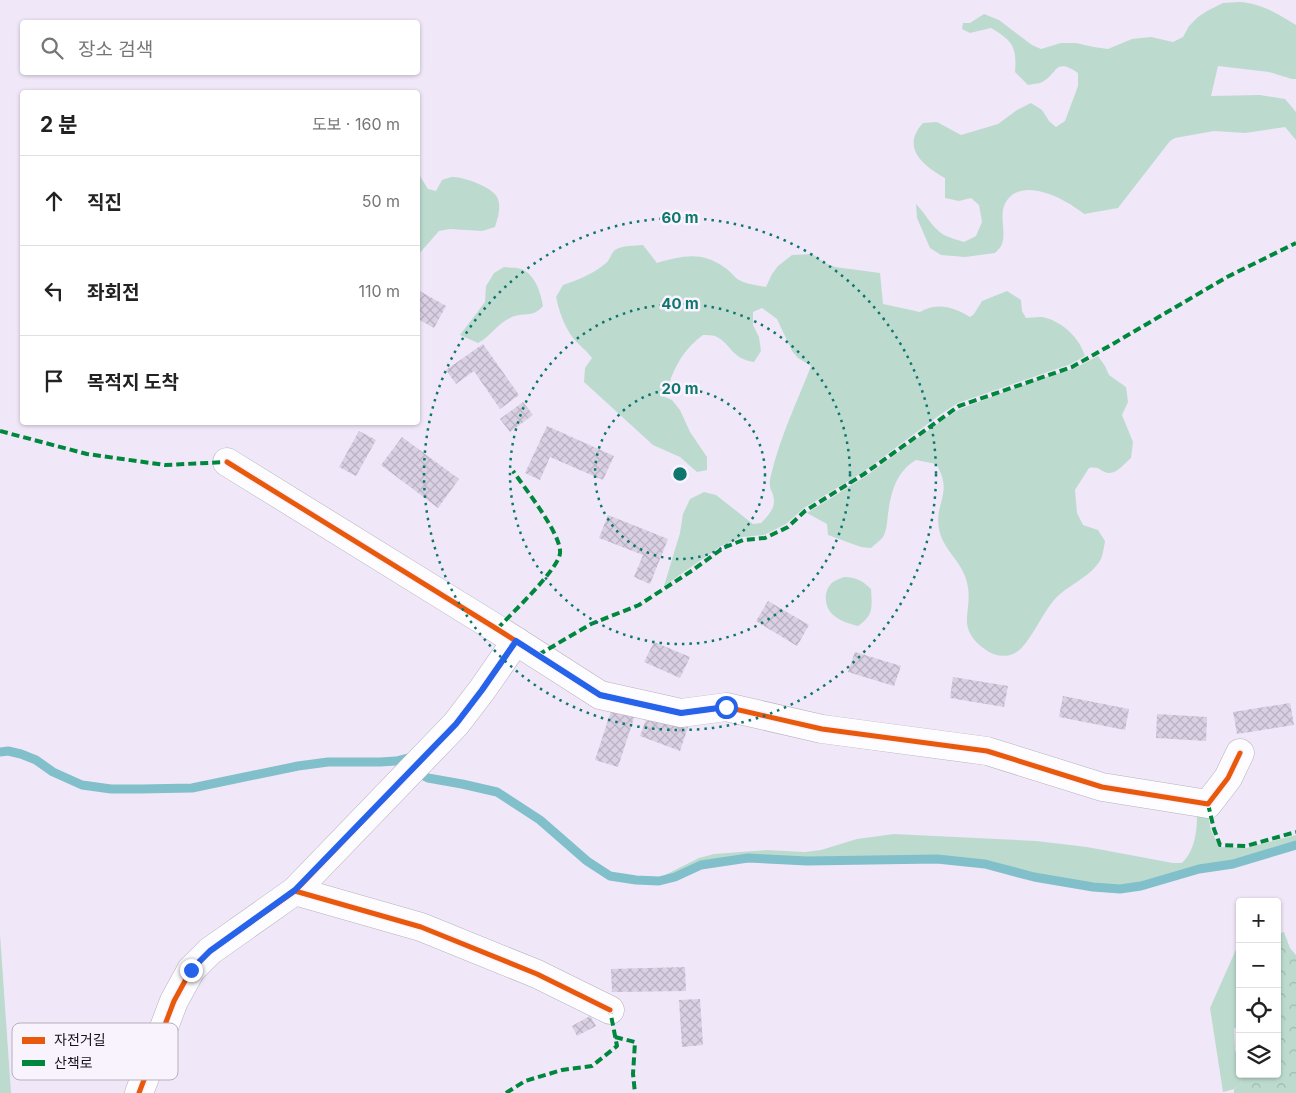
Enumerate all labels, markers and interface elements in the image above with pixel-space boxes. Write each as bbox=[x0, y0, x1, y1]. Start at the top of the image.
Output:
search box bbox=[20, 20, 420, 75]
icon: search bbox=[38, 34, 66, 62]
text: 장소 검색 bbox=[78, 38, 153, 61]
text: 2 분 bbox=[40, 112, 78, 137]
text: 도보 · 160 m bbox=[312, 114, 400, 134]
icon: ahead bbox=[40, 187, 68, 215]
text: 직진 bbox=[87, 191, 122, 214]
text: 50 m bbox=[362, 191, 400, 211]
text: 60 m bbox=[661, 208, 699, 227]
icon: left bbox=[40, 277, 68, 305]
text: 좌회전 bbox=[87, 281, 139, 304]
text: 110 m bbox=[358, 281, 400, 301]
text: 40 m bbox=[661, 294, 699, 313]
icon: arrive bbox=[40, 367, 68, 395]
text: 목적지 도착 bbox=[87, 371, 179, 394]
text: 20 m bbox=[662, 379, 698, 398]
centre of rings bbox=[671, 465, 689, 483]
route start bbox=[715, 696, 738, 719]
map controls bbox=[1236, 898, 1281, 1078]
button: + bbox=[1236, 898, 1281, 943]
button: − bbox=[1236, 943, 1281, 988]
route end bbox=[180, 959, 203, 982]
button: locate bbox=[1236, 988, 1281, 1033]
legend bbox=[12, 1023, 178, 1080]
text: 자전거길 bbox=[54, 1031, 106, 1048]
button: layers bbox=[1236, 1033, 1281, 1078]
text: 산책로 bbox=[54, 1054, 93, 1071]

